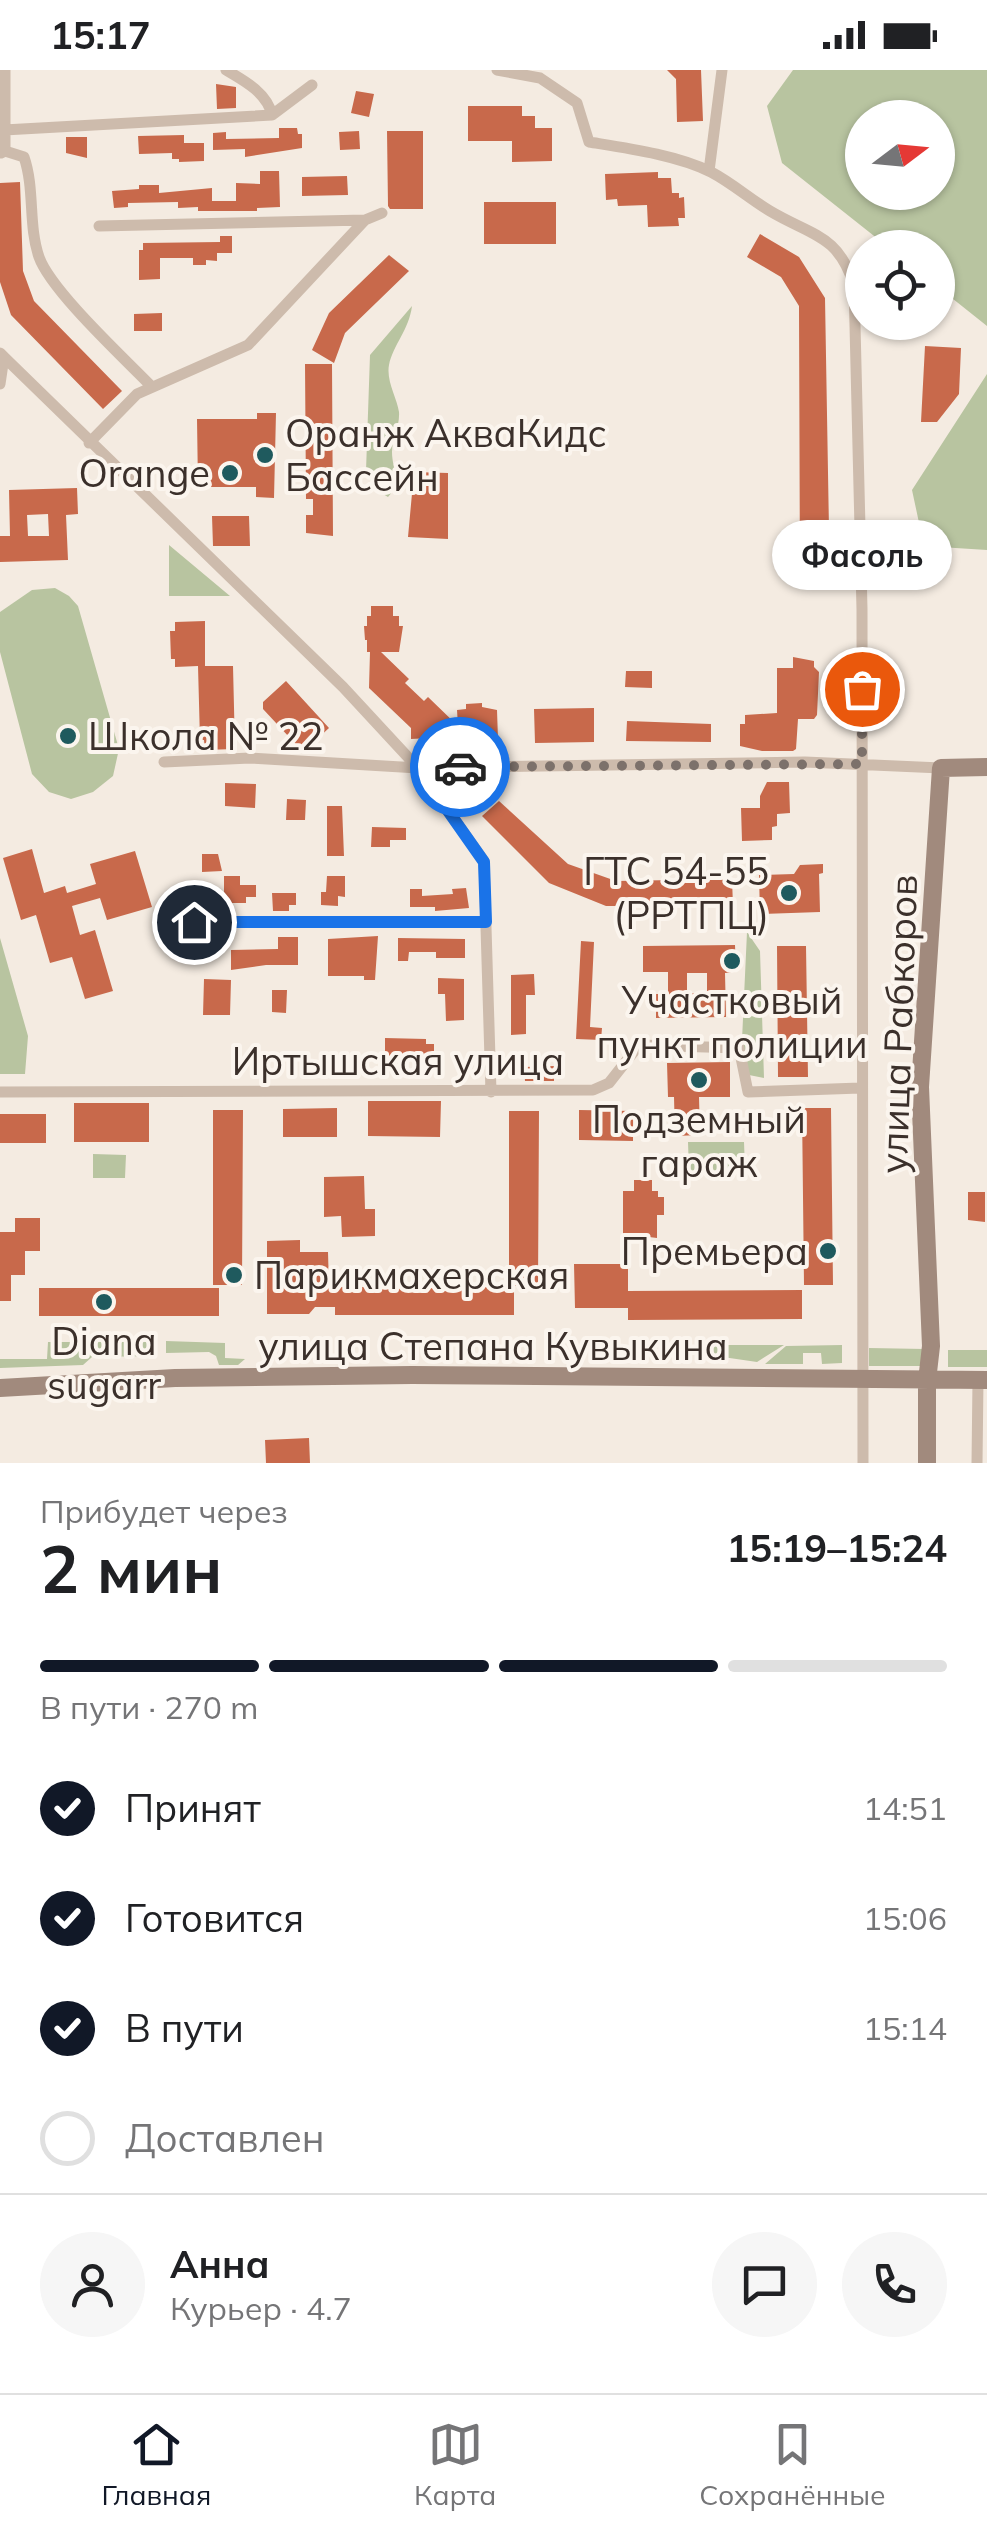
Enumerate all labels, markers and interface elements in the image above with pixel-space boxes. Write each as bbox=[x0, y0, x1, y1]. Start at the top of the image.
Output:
text: 15:17 bbox=[50, 11, 151, 59]
north arrow bbox=[845, 100, 955, 210]
map controls bbox=[845, 100, 955, 340]
button: locate bbox=[845, 230, 955, 340]
place label: Оранж АкваКидс Бассейн bbox=[285, 409, 607, 501]
marker: Оранж АкваКидс Бассейн bbox=[254, 444, 276, 466]
place label: Orange bbox=[78, 449, 210, 497]
marker: Orange bbox=[219, 462, 241, 484]
callout: Фасоль bbox=[772, 519, 952, 589]
text: Фасоль bbox=[801, 535, 923, 575]
pin bbox=[820, 647, 905, 732]
icon: bag bbox=[835, 662, 890, 717]
place label: Школа № 22 bbox=[88, 712, 323, 760]
courier bbox=[410, 717, 510, 817]
marker: Школа № 22 bbox=[57, 725, 79, 747]
icon: car bbox=[433, 740, 488, 795]
place label: ГТС 54-55 (РРТПЦ) bbox=[583, 847, 769, 939]
street label: улица Рабкоров bbox=[869, 874, 927, 1174]
pin bbox=[152, 880, 237, 965]
marker: ГТС 54-55 (РРТПЦ) bbox=[778, 882, 800, 904]
icon: home bbox=[167, 895, 222, 950]
marker: Участковый пункт полиции bbox=[721, 950, 743, 972]
place label: Участковый пункт полиции bbox=[596, 976, 868, 1068]
street label: Иртышская улица bbox=[232, 1037, 564, 1085]
marker: Подземный гараж bbox=[688, 1069, 710, 1091]
place label: Подземный гараж bbox=[592, 1095, 806, 1187]
place label: Премьера bbox=[621, 1227, 808, 1275]
marker: Премьера bbox=[817, 1240, 839, 1262]
place label: Парикмахерская bbox=[254, 1251, 569, 1299]
marker: Парикмахерская bbox=[223, 1264, 245, 1286]
marker: Diana sugarr bbox=[93, 1291, 115, 1313]
place label: Diana sugarr bbox=[47, 1317, 161, 1409]
street label: улица Степана Кувыкина bbox=[258, 1322, 728, 1370]
text: Прибудет через bbox=[40, 1491, 288, 1531]
text: 15:19–15:24 bbox=[727, 1524, 947, 1572]
text: 2 мин bbox=[40, 1528, 222, 1609]
text: В пути · 270 m bbox=[40, 1687, 258, 1727]
icon: check bbox=[40, 1781, 95, 1836]
text: Принят bbox=[125, 1784, 261, 1832]
text: 14:51 bbox=[863, 1788, 947, 1828]
icon: check bbox=[40, 1891, 95, 1946]
text: Готовится bbox=[125, 1894, 304, 1942]
text: 15:06 bbox=[863, 1898, 947, 1938]
icon: check bbox=[40, 2001, 95, 2056]
text: В пути bbox=[125, 2004, 244, 2052]
text: 15:14 bbox=[863, 2008, 947, 2048]
text: Доставлен bbox=[125, 2114, 325, 2162]
button: person bbox=[40, 2232, 145, 2337]
button: chat bbox=[712, 2232, 817, 2337]
button: phone bbox=[842, 2232, 947, 2337]
text: Анна bbox=[170, 2240, 270, 2288]
text: Курьер · 4.7 bbox=[170, 2288, 352, 2328]
tab: Главная bbox=[101, 2417, 211, 2512]
tab: Карта bbox=[414, 2417, 496, 2512]
tab: Сохранённые bbox=[699, 2417, 886, 2512]

